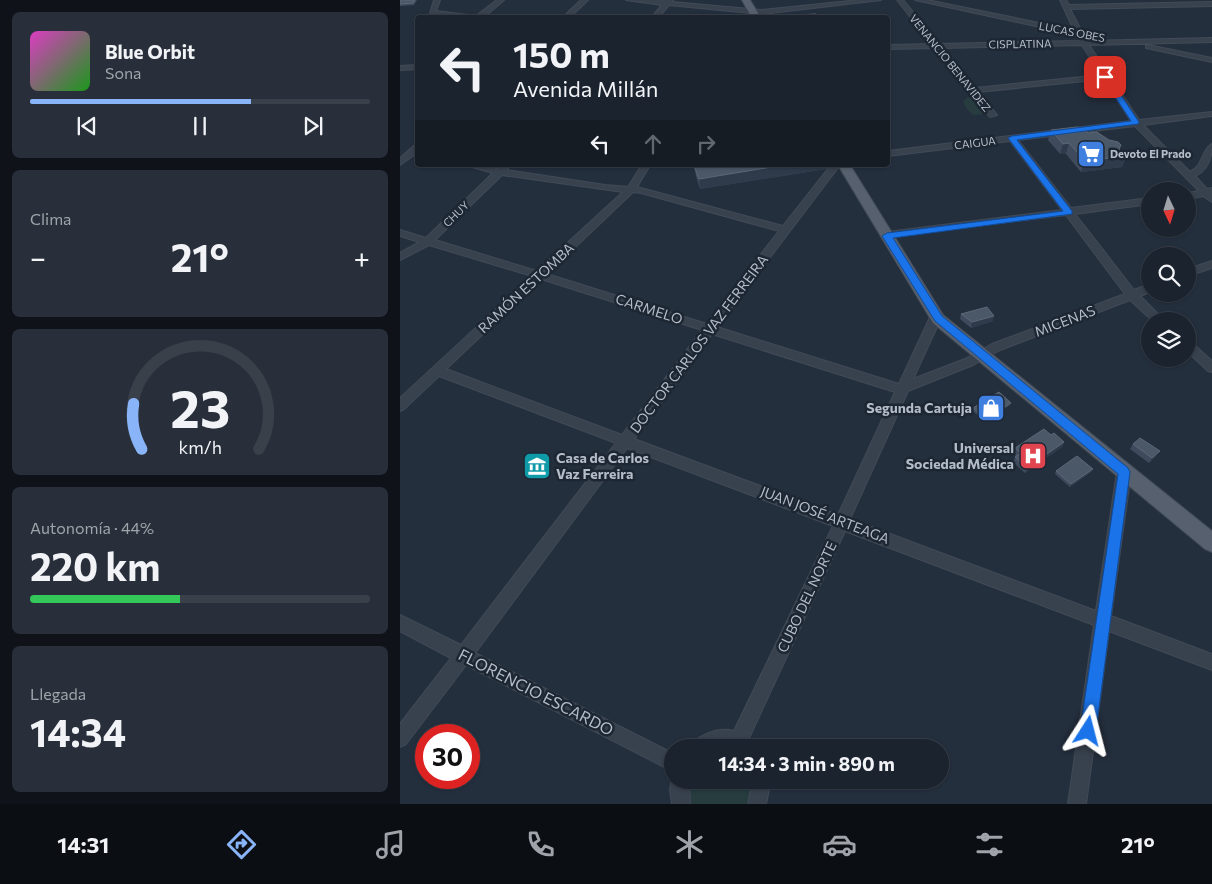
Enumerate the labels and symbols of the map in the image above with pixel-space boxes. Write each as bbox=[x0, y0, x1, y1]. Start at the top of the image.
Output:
street label: VENANCIO BENAVIDEZ bbox=[907, 11, 994, 114]
street label: LUCAS OBES bbox=[1038, 19, 1106, 44]
street label: CISPLATINA bbox=[988, 36, 1052, 51]
pin bbox=[1084, 56, 1126, 98]
street label: CAIGUA bbox=[954, 133, 997, 151]
supermarket icon: Devoto El Prado bbox=[1076, 139, 1106, 169]
place label: Devoto El Prado bbox=[1110, 147, 1192, 160]
north arrow bbox=[1141, 182, 1196, 238]
street label: CHUY bbox=[440, 198, 471, 229]
street label: RAMÓN ESTOMBA bbox=[474, 239, 577, 336]
street label: DOCTOR CARLOS VAZ FERREIRA bbox=[626, 251, 771, 436]
street label: CARMELO bbox=[613, 290, 685, 327]
street label: MICENAS bbox=[1032, 301, 1098, 340]
shop icon: Segunda Cartuja bbox=[976, 393, 1006, 423]
place label: Segunda Cartuja bbox=[866, 399, 972, 416]
place label: Universal Sociedad Médica bbox=[906, 439, 1014, 472]
hospital icon: Universal Sociedad Médica bbox=[1018, 441, 1048, 471]
place label: Casa de Carlos Vaz Ferreira bbox=[556, 449, 650, 482]
museum icon: Casa de Carlos Vaz Ferreira bbox=[522, 451, 552, 481]
street label: JUAN JOSÉ ARTEAGA bbox=[758, 482, 892, 547]
street label: CUBO DEL NORTE bbox=[773, 539, 840, 655]
street label: FLORENCIO ESCARDO bbox=[456, 644, 617, 739]
position arrow bbox=[1061, 704, 1113, 756]
speed limit sign: 30 bbox=[415, 724, 480, 789]

